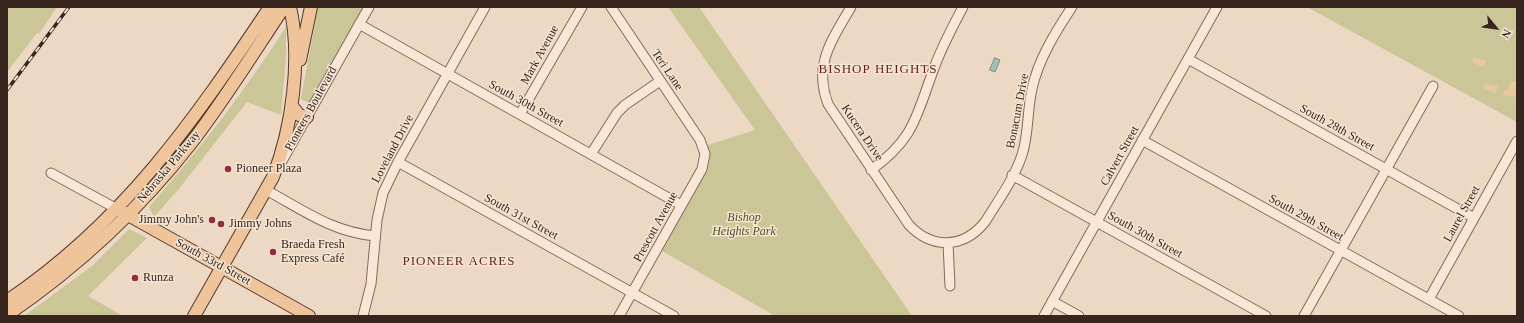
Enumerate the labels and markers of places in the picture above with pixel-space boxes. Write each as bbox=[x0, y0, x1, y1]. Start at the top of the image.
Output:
place label: Pioneer Plaza bbox=[236, 162, 302, 176]
marker: Pioneer Plaza bbox=[223, 164, 233, 174]
place label: Jimmy John's bbox=[139, 213, 204, 227]
marker: Jimmy John's bbox=[207, 215, 217, 225]
place label: Jimmy Johns bbox=[229, 217, 292, 231]
marker: Jimmy Johns bbox=[216, 219, 226, 229]
place label: Braeda Fresh Express Café bbox=[281, 238, 345, 266]
marker: Braeda Fresh Express Café bbox=[268, 247, 278, 257]
place label: Runza bbox=[143, 271, 174, 285]
marker: Runza bbox=[130, 273, 140, 283]

